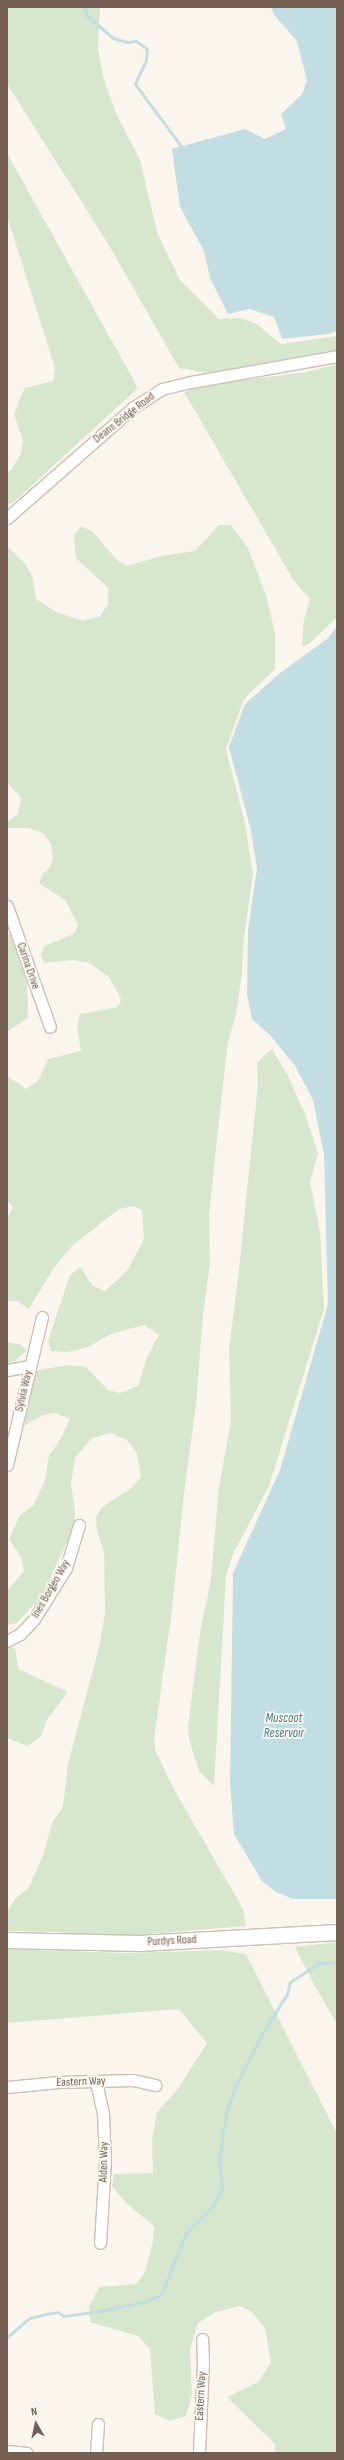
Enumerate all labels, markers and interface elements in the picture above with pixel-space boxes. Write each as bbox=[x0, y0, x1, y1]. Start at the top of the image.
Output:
street label: Deans Bridge Road bbox=[90, 389, 158, 447]
street label: Carina Drive bbox=[13, 941, 43, 991]
street label: Sylvia Way bbox=[12, 1369, 36, 1413]
street label: Ines Borgeo Way bbox=[28, 1557, 74, 1621]
water label: Muscoot Reservoir bbox=[264, 1711, 304, 1742]
street label: Purdys Road bbox=[147, 1933, 197, 1949]
street label: Eastern Way bbox=[56, 2074, 106, 2090]
street label: Alden Way bbox=[96, 2141, 112, 2183]
street label: Eastern Way bbox=[193, 2371, 209, 2421]
north arrow bbox=[16, 2404, 56, 2444]
text: N bbox=[30, 2405, 38, 2419]

